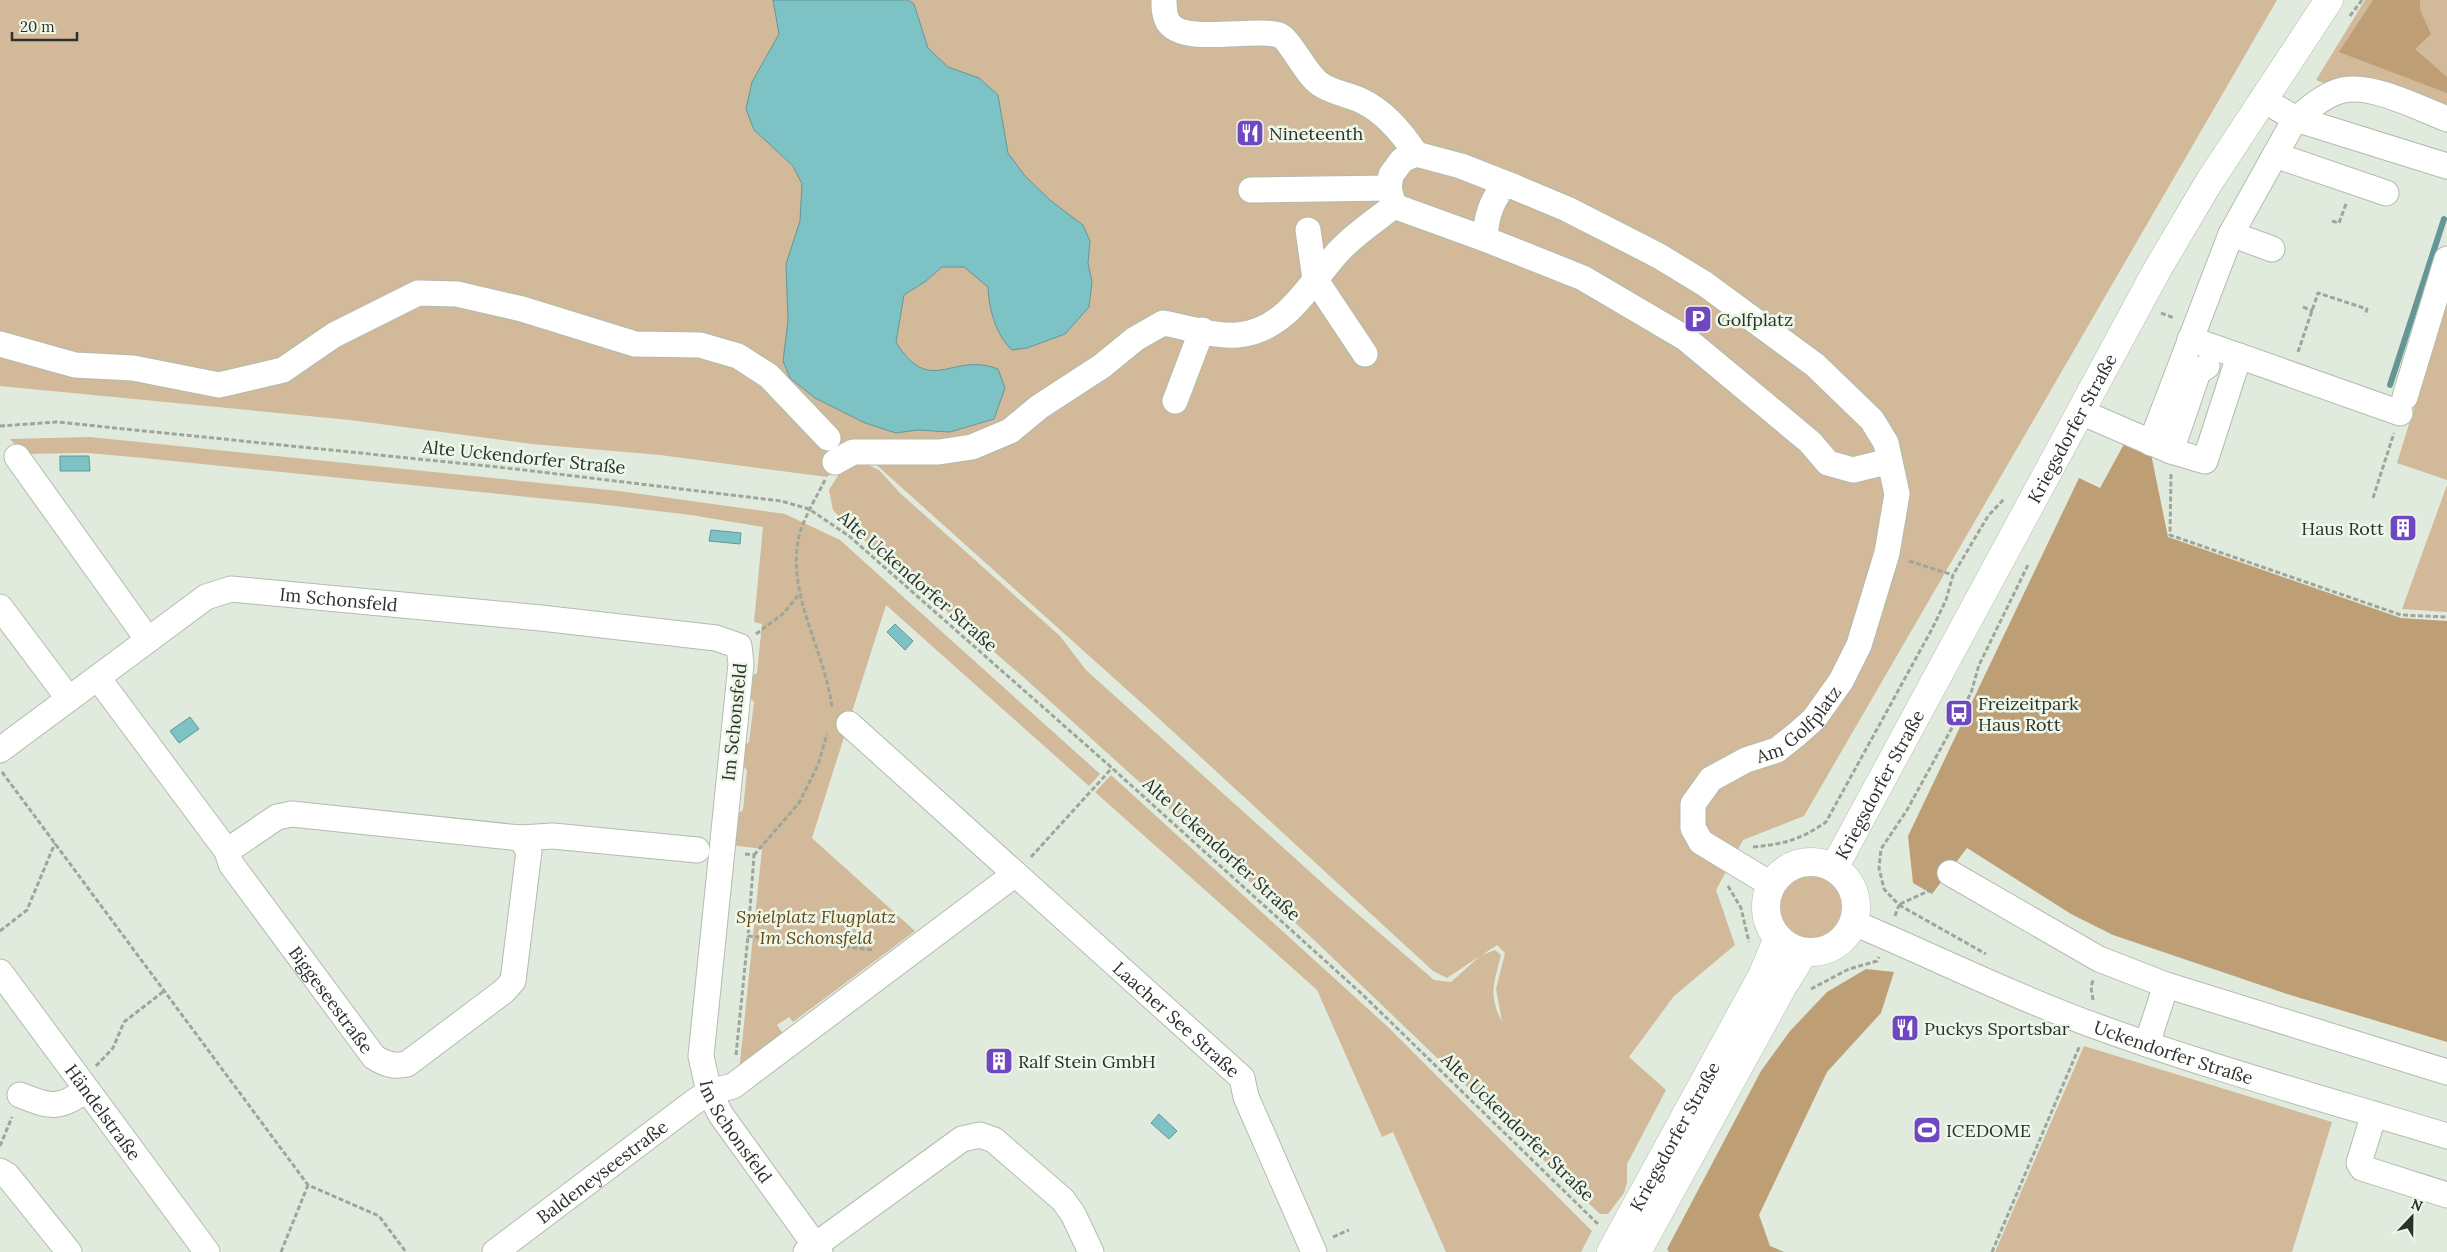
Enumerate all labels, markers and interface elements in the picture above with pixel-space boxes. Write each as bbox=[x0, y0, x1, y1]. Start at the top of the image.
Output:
scale bar bbox=[12, 10, 78, 42]
text: 20 m bbox=[20, 17, 55, 36]
restaurant icon: Nineteenth bbox=[1235, 118, 1265, 148]
place label: Nineteenth bbox=[1269, 122, 1363, 145]
parking icon: Golfplatz bbox=[1683, 304, 1713, 334]
place label: Golfplatz bbox=[1717, 308, 1793, 331]
street label: Kriegsdorfer Straße bbox=[2022, 349, 2121, 507]
street label: Alte Uckendorfer Straße bbox=[420, 435, 627, 479]
street label: Alte Uckendorfer Straße bbox=[833, 505, 1003, 657]
building icon: Haus Rott bbox=[2388, 513, 2418, 543]
place label: Haus Rott bbox=[2301, 517, 2384, 540]
street label: Im Schonsfeld bbox=[279, 582, 399, 616]
street label: Im Schonsfeld bbox=[716, 662, 752, 782]
street label: Am Golfplatz bbox=[1752, 681, 1846, 768]
place label: Freizeitpark Haus Rott bbox=[1978, 692, 2079, 736]
bus stop icon: Freizeitpark Haus Rott bbox=[1944, 698, 1974, 728]
street label: Kriegsdorfer Straße bbox=[1829, 705, 1929, 863]
street label: Alte Uckendorfer Straße bbox=[1138, 772, 1306, 926]
park label: Spielplatz Flugplatz Im Schonsfeld bbox=[736, 905, 896, 949]
street label: Biggeseestraße bbox=[284, 941, 379, 1058]
street label: Laacher See Straße bbox=[1109, 956, 1245, 1082]
restaurant icon: Puckys Sportsbar bbox=[1890, 1013, 1920, 1043]
street label: Uckendorfer Straße bbox=[2091, 1015, 2256, 1089]
place label: Puckys Sportsbar bbox=[1924, 1017, 2070, 1040]
building icon: Ralf Stein GmbH bbox=[984, 1046, 1014, 1076]
street label: Alte Uckendorfer Straße bbox=[1436, 1047, 1600, 1206]
place label: Ralf Stein GmbH bbox=[1018, 1050, 1156, 1073]
street label: Kriegsdorfer Straße bbox=[1624, 1057, 1725, 1215]
street label: Händelstraße bbox=[60, 1059, 147, 1165]
street label: Im Schonsfeld bbox=[695, 1078, 778, 1187]
street label: Baldeneyseestraße bbox=[532, 1114, 672, 1228]
sports icon: ICEDOME bbox=[1912, 1115, 1942, 1145]
place label: ICEDOME bbox=[1946, 1119, 2031, 1142]
north arrow bbox=[2387, 1192, 2437, 1242]
text: N bbox=[2408, 1195, 2425, 1215]

